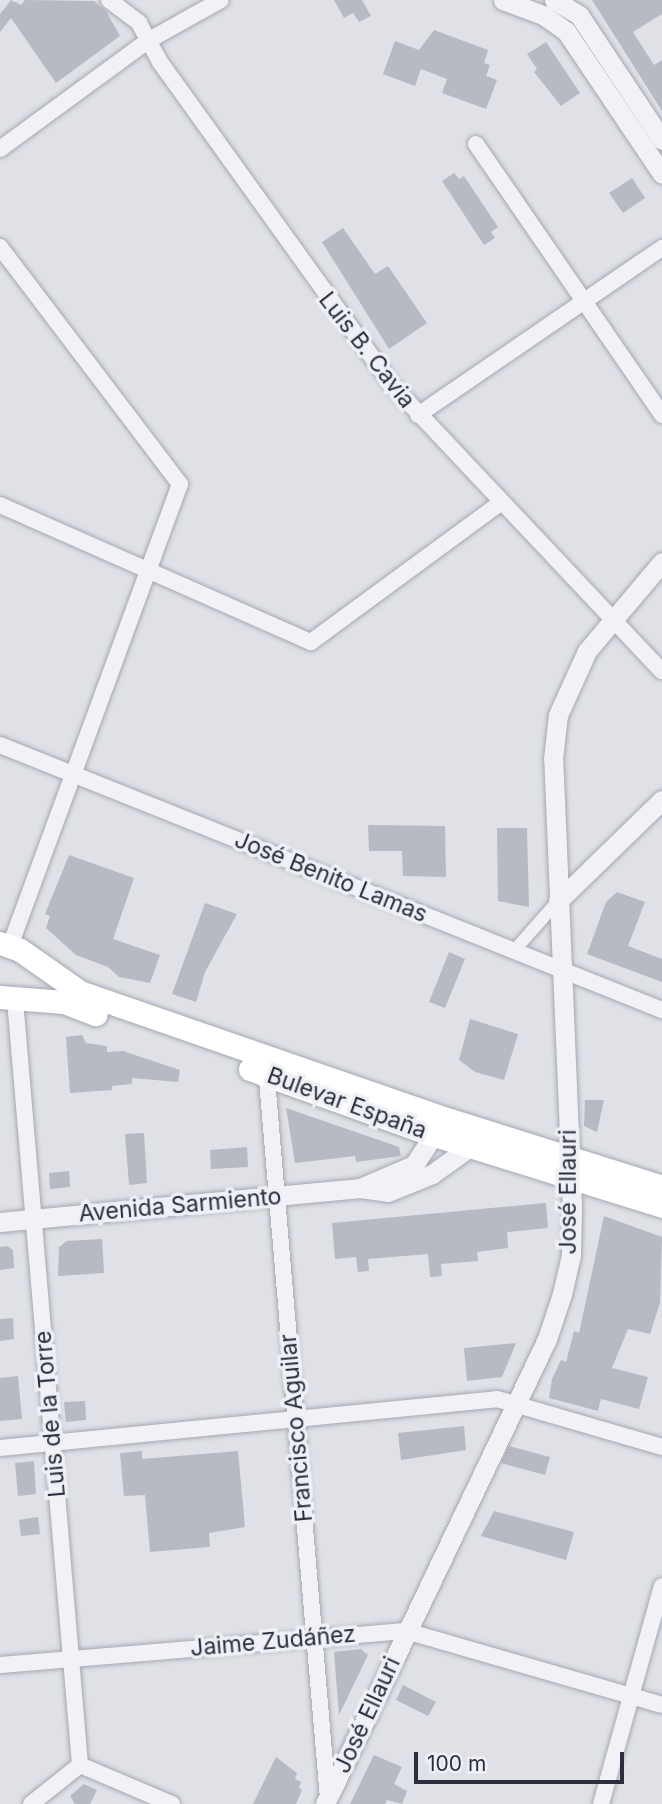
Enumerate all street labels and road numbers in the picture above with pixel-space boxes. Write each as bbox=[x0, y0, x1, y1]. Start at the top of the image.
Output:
street label: Luis B. Cavia bbox=[313, 286, 421, 414]
street label: José Benito Lamas bbox=[231, 826, 431, 928]
street label: Bulevar España bbox=[263, 1061, 431, 1145]
street label: José Ellauri bbox=[554, 1129, 582, 1255]
street label: Avenida Sarmiento bbox=[78, 1182, 282, 1228]
street label: Luis de la Torre bbox=[29, 1329, 71, 1499]
street label: Francisco Aguilar bbox=[274, 1333, 318, 1523]
street label: Jaime Zudáñez bbox=[189, 1620, 357, 1662]
street label: José Ellauri bbox=[328, 1653, 406, 1777]

